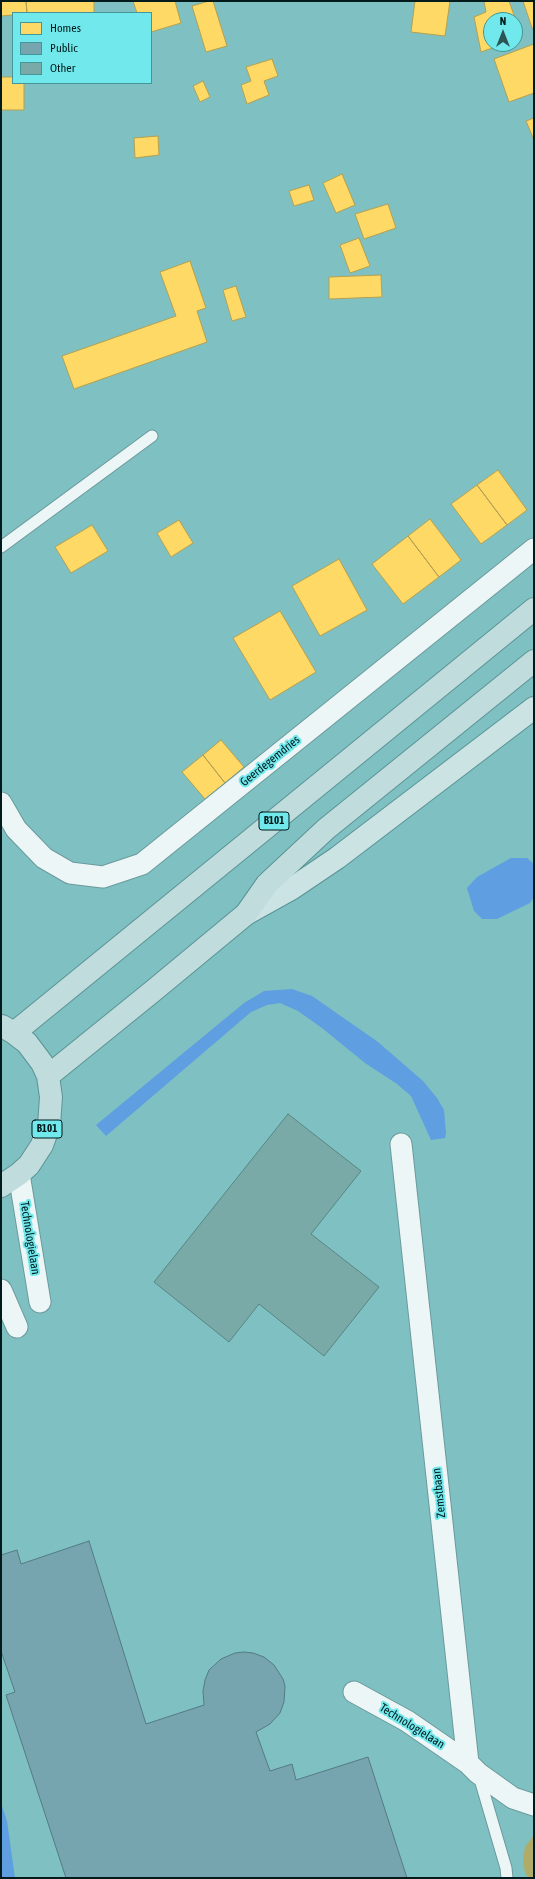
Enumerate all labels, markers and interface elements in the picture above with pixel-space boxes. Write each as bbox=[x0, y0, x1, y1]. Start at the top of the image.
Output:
legend bbox=[12, 12, 152, 84]
north arrow bbox=[483, 12, 523, 52]
text: N bbox=[500, 15, 506, 27]
text: Homes bbox=[50, 21, 81, 35]
text: Public bbox=[50, 41, 78, 55]
text: Other bbox=[50, 61, 75, 75]
street label: Geerdegemdries bbox=[237, 733, 303, 789]
road number: B101 bbox=[259, 812, 289, 830]
road number: B101 bbox=[32, 1120, 62, 1138]
street label: Technologielaan bbox=[17, 1200, 43, 1276]
street label: Zemstbaan bbox=[429, 1467, 449, 1519]
street label: Technologielaan bbox=[377, 1700, 447, 1752]

